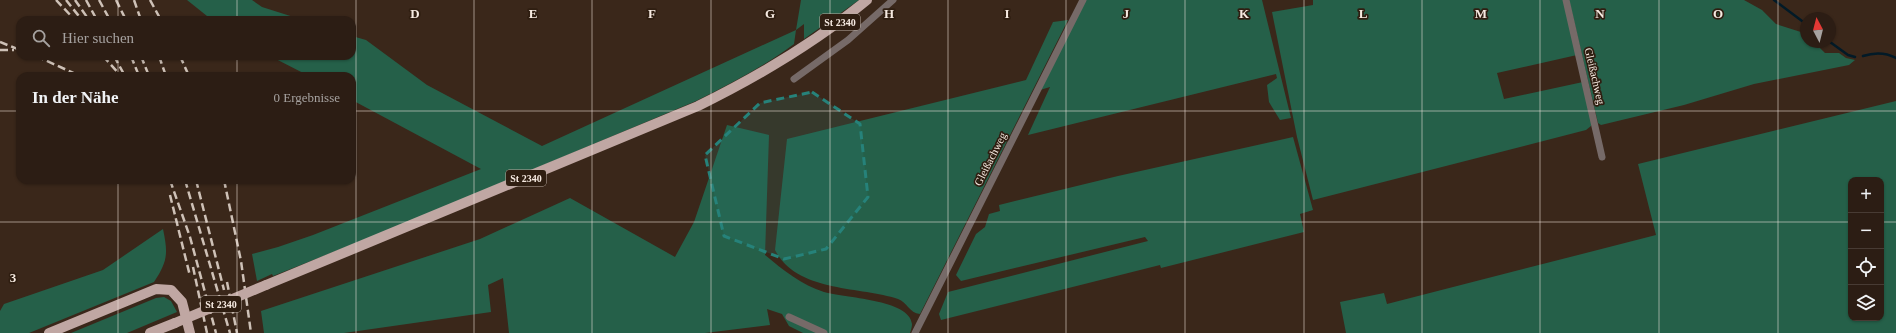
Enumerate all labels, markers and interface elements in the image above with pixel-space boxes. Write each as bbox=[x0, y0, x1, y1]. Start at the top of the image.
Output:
text: D bbox=[410, 6, 420, 21]
text: E bbox=[529, 6, 537, 21]
text: F bbox=[648, 6, 656, 21]
text: G bbox=[765, 6, 775, 21]
text: H bbox=[884, 6, 894, 21]
text: I bbox=[1004, 6, 1010, 21]
text: J bbox=[1123, 6, 1130, 21]
text: K bbox=[1239, 6, 1250, 21]
text: L bbox=[1359, 6, 1368, 21]
text: M bbox=[1475, 6, 1487, 21]
text: N bbox=[1595, 6, 1605, 21]
text: O bbox=[1713, 6, 1723, 21]
north arrow bbox=[1800, 12, 1836, 48]
road number: St 2340 bbox=[820, 14, 860, 30]
search box bbox=[16, 16, 356, 60]
icon: search bbox=[30, 27, 52, 49]
text: Hier suchen bbox=[62, 30, 134, 46]
street label: Gleißachweg bbox=[1583, 46, 1607, 106]
text: In der Nähe bbox=[32, 88, 119, 107]
text: 0 Ergebnisse bbox=[273, 90, 340, 105]
street label: Gleißachweg bbox=[971, 130, 1009, 188]
road number: St 2340 bbox=[506, 170, 546, 186]
map controls bbox=[1848, 177, 1884, 321]
button: + bbox=[1848, 177, 1884, 213]
button: − bbox=[1848, 213, 1884, 249]
button: locate bbox=[1848, 249, 1884, 285]
text: 3 bbox=[10, 270, 17, 285]
button: layers bbox=[1848, 285, 1884, 321]
road number: St 2340 bbox=[201, 296, 241, 312]

